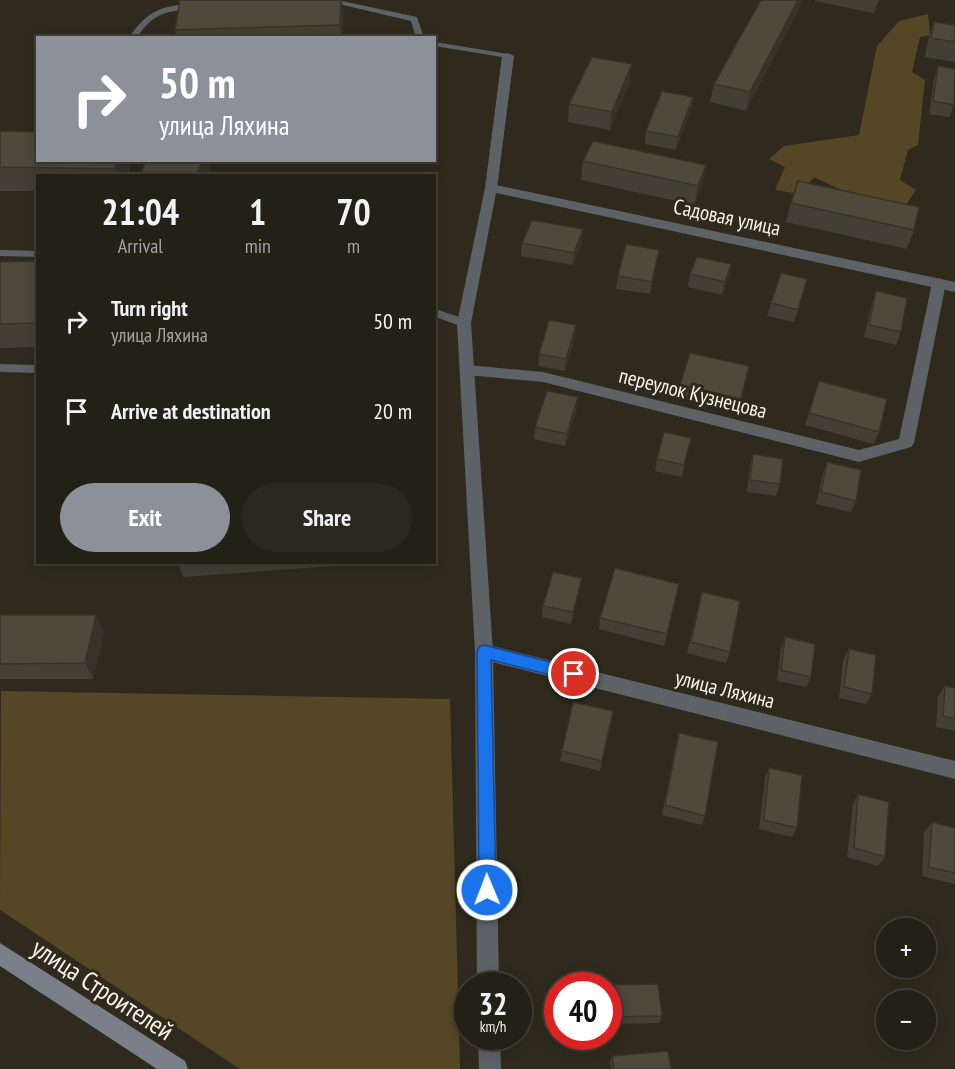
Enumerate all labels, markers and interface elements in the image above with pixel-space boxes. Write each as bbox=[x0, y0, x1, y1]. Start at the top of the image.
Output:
text: 50 m bbox=[159, 55, 236, 110]
icon: right bbox=[60, 60, 138, 138]
text: улица Ляхина bbox=[159, 108, 290, 142]
text: 21:04 bbox=[101, 188, 179, 235]
text: 1 bbox=[249, 188, 266, 235]
text: 70 bbox=[336, 188, 371, 235]
street label: Садовая улица bbox=[671, 192, 783, 242]
text: Arrival bbox=[118, 233, 163, 259]
text: min bbox=[245, 233, 271, 259]
text: m bbox=[347, 233, 360, 259]
text: Turn right bbox=[111, 294, 188, 322]
icon: right bbox=[60, 305, 93, 338]
text: 50 m bbox=[373, 307, 412, 335]
text: улица Ляхина bbox=[111, 322, 208, 348]
street label: переулок Кузнецова bbox=[616, 362, 770, 424]
icon: arrive bbox=[60, 395, 93, 428]
text: Arrive at destination bbox=[111, 397, 271, 425]
text: 20 m bbox=[373, 397, 412, 425]
button: Exit bbox=[60, 483, 230, 552]
button: Share bbox=[242, 483, 412, 552]
pin bbox=[548, 648, 599, 699]
icon: arrive bbox=[557, 657, 590, 690]
street label: улица Ляхина bbox=[672, 664, 778, 714]
position arrow bbox=[455, 858, 519, 922]
map controls bbox=[876, 918, 936, 1050]
button: + bbox=[876, 918, 936, 978]
street label: улица Строителей bbox=[26, 931, 180, 1047]
speed limit sign: 40 bbox=[544, 972, 622, 1050]
text: 32 bbox=[479, 984, 507, 1023]
button: − bbox=[876, 990, 936, 1050]
text: km/h bbox=[480, 1017, 506, 1036]

